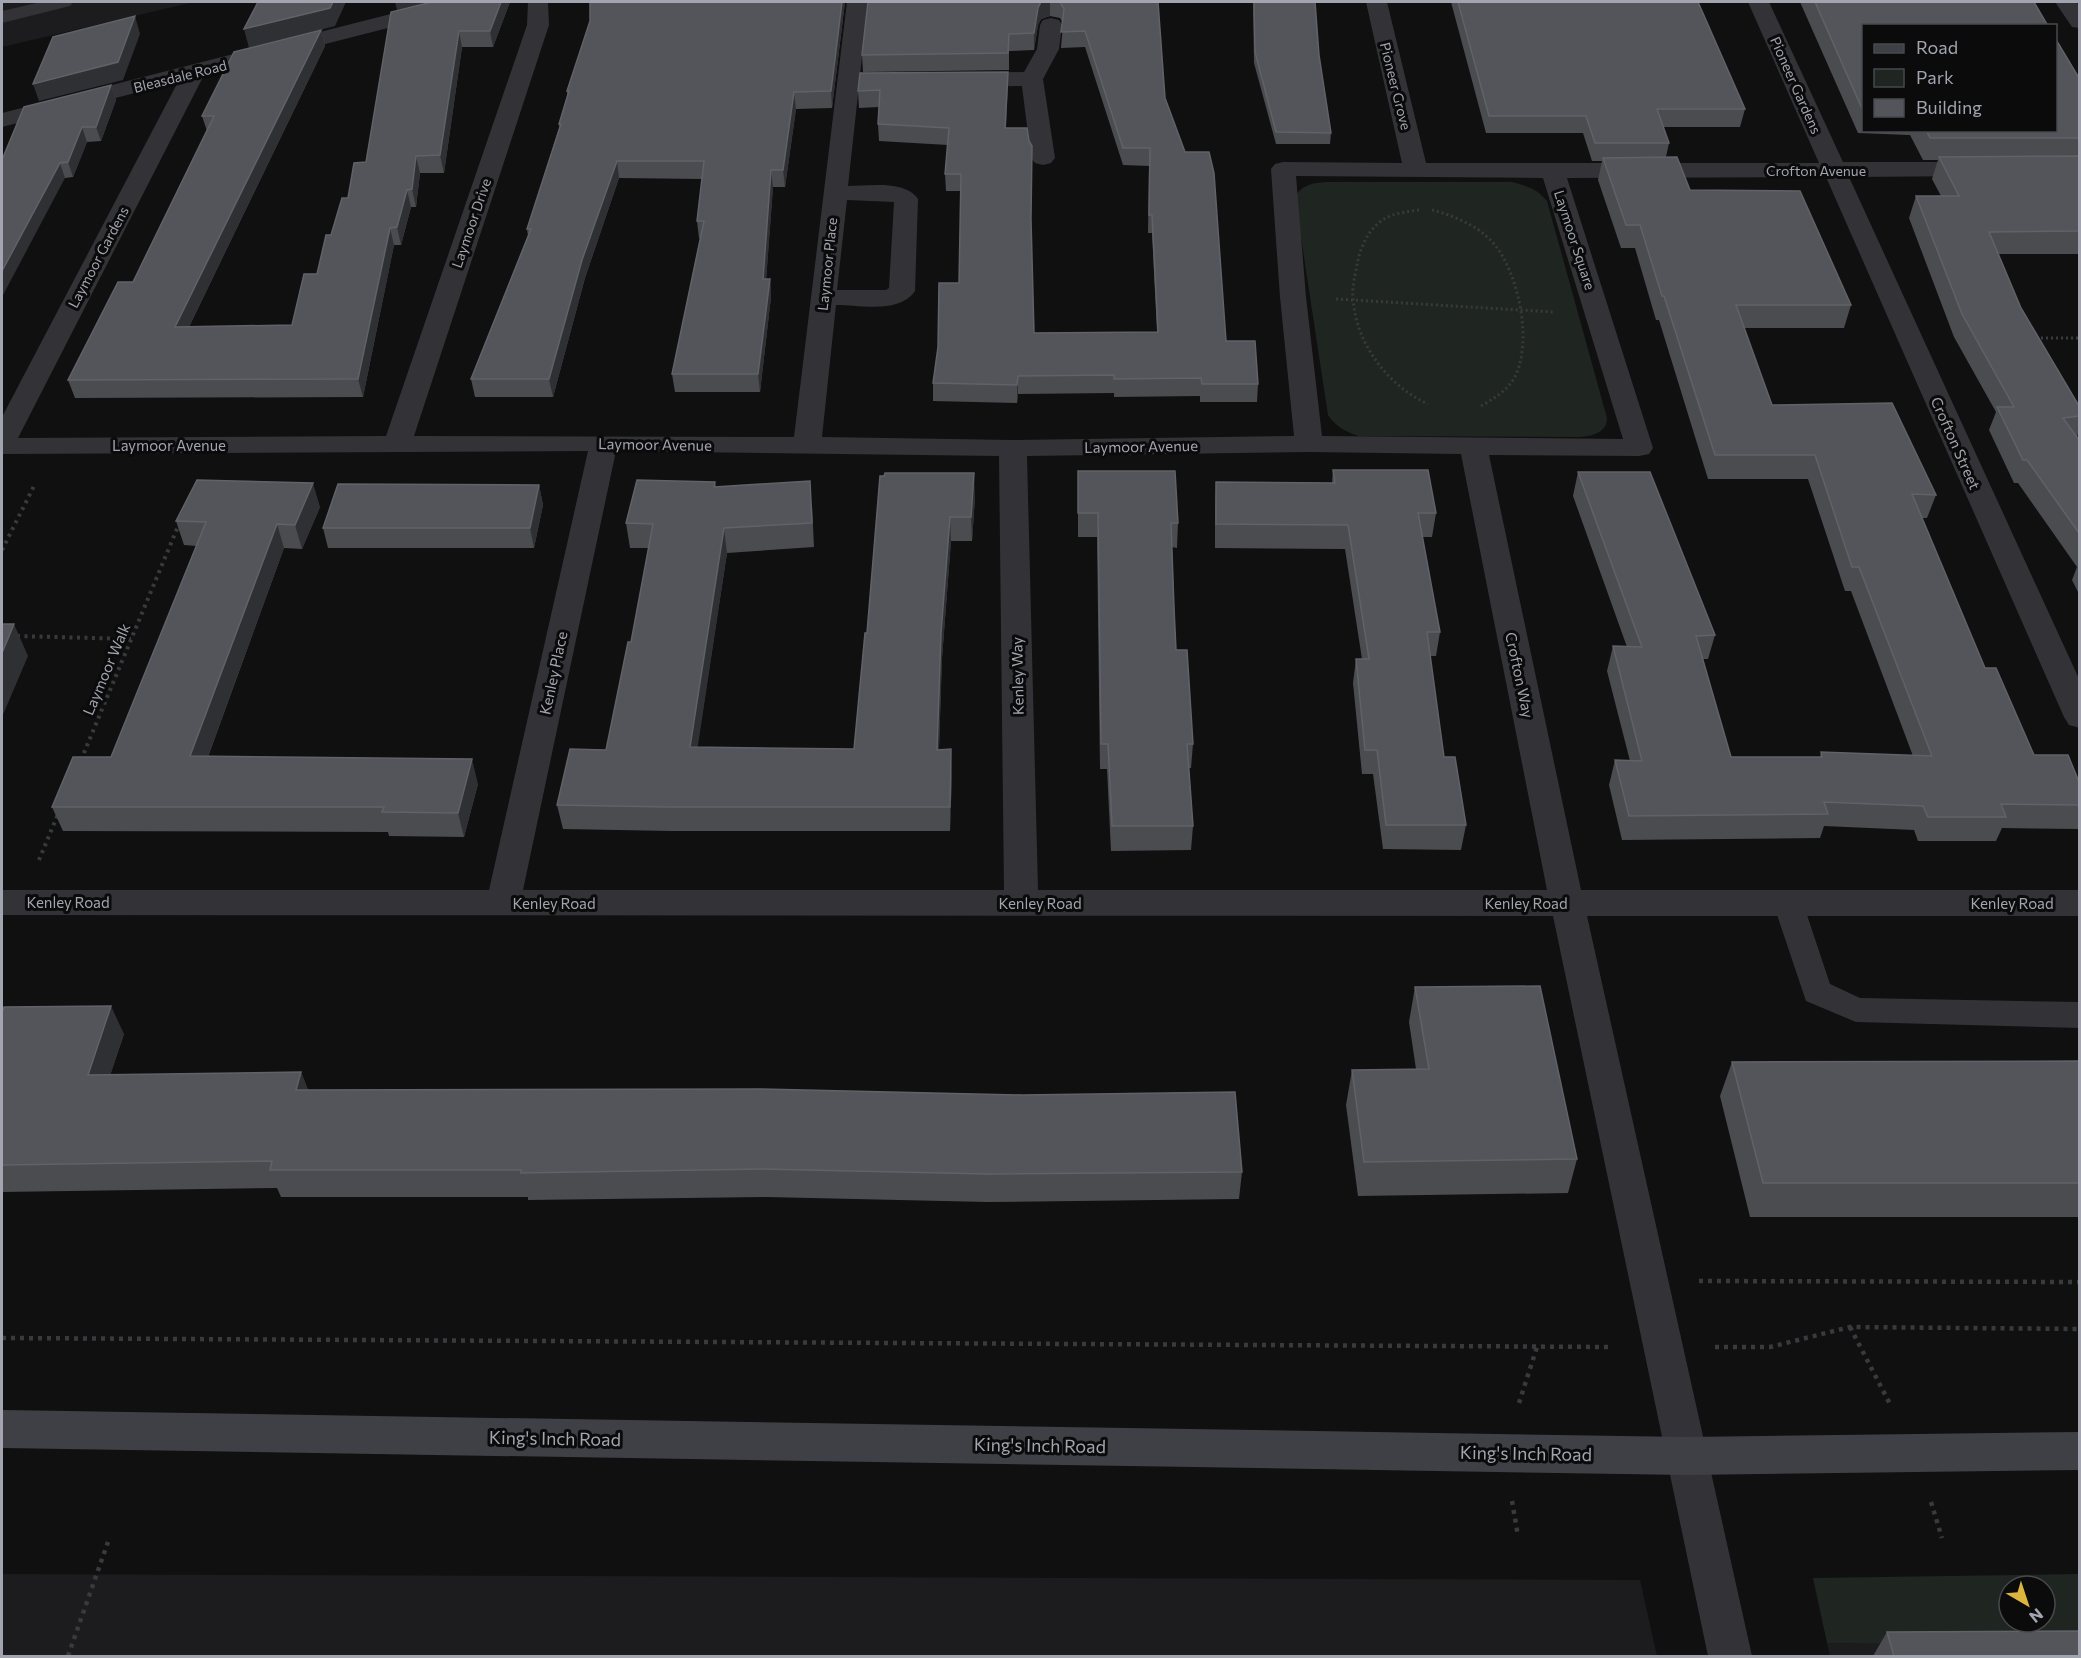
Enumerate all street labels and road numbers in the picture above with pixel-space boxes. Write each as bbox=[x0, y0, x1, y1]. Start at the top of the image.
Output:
street label: Pioneer Gardens bbox=[1767, 34, 1825, 136]
street label: Pioneer Grove bbox=[1377, 40, 1415, 132]
street label: Bleasdale Road bbox=[132, 56, 228, 96]
street label: Crofton Avenue bbox=[1766, 162, 1866, 179]
street label: Laymoor Drive bbox=[448, 176, 494, 270]
street label: Laymoor Square bbox=[1551, 188, 1599, 292]
street label: Laymoor Gardens bbox=[64, 203, 132, 311]
street label: Laymoor Place bbox=[814, 217, 840, 311]
street label: Crofton Street bbox=[1928, 394, 1984, 492]
street label: Laymoor Avenue bbox=[598, 434, 712, 454]
street label: Laymoor Avenue bbox=[112, 436, 226, 454]
street label: Laymoor Avenue bbox=[1084, 436, 1198, 456]
street label: Laymoor Walk bbox=[79, 620, 133, 718]
street label: Kenley Place bbox=[535, 630, 571, 716]
street label: Crofton Way bbox=[1502, 630, 1538, 720]
street label: Kenley Way bbox=[1007, 637, 1027, 715]
street label: Kenley Road bbox=[26, 893, 110, 911]
street label: Kenley Road bbox=[512, 894, 596, 912]
street label: Kenley Road bbox=[998, 894, 1082, 912]
street label: Kenley Road bbox=[1484, 894, 1568, 912]
street label: Kenley Road bbox=[1970, 894, 2054, 912]
street label: King's Inch Road bbox=[489, 1426, 621, 1450]
street label: King's Inch Road bbox=[974, 1433, 1106, 1457]
street label: King's Inch Road bbox=[1460, 1441, 1592, 1465]

